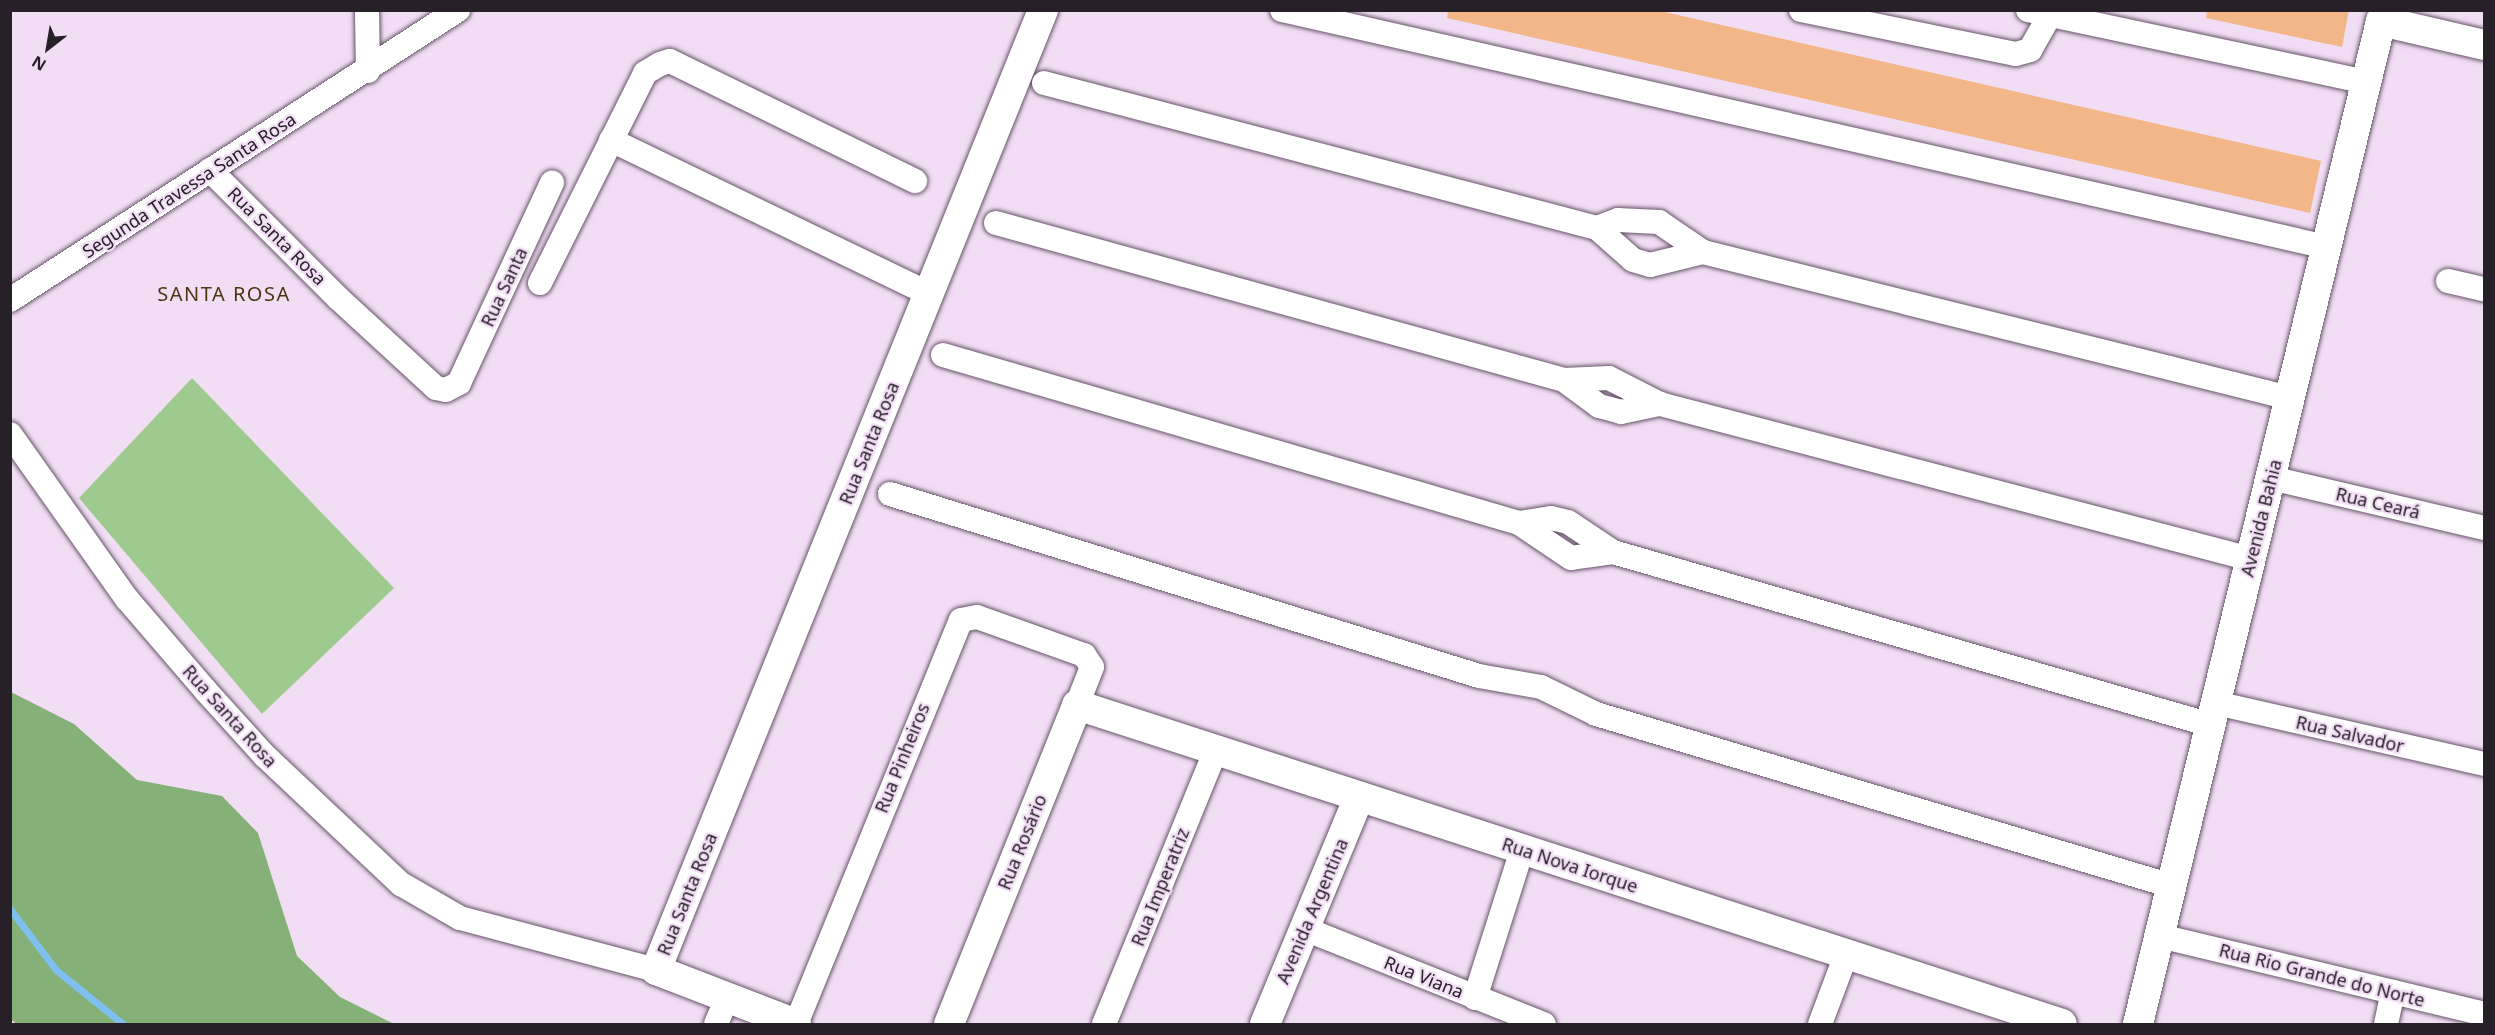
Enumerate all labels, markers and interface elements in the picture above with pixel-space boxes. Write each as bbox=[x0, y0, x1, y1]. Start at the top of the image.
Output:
north arrow bbox=[18, 18, 78, 78]
text: N bbox=[27, 51, 50, 76]
street label: Segunda Travessa Santa Rosa bbox=[78, 108, 300, 262]
street label: Rua Santa Rosa bbox=[223, 182, 331, 290]
street label: Rua Santa bbox=[476, 244, 532, 330]
district label: SANTA ROSA bbox=[157, 281, 291, 305]
street label: Rua Santa Rosa bbox=[835, 379, 903, 507]
street label: Avenida Bahia bbox=[2236, 457, 2286, 579]
street label: Rua Ceará bbox=[2334, 483, 2422, 523]
street label: Rua Santa Rosa bbox=[178, 660, 282, 772]
street label: Rua Pinheiros bbox=[870, 700, 934, 816]
street label: Rua Salvador bbox=[2294, 711, 2406, 757]
street label: Rua Rosário bbox=[993, 791, 1051, 893]
street label: Rua Imperatriz bbox=[1126, 825, 1194, 949]
street label: Rua Santa Rosa bbox=[653, 830, 721, 958]
street label: Rua Nova Iorque bbox=[1499, 833, 1641, 897]
street label: Avenida Argentina bbox=[1272, 835, 1352, 987]
street label: Rua Rio Grande do Norte bbox=[2217, 939, 2427, 1011]
street label: Rua Viana bbox=[1381, 951, 1467, 1003]

